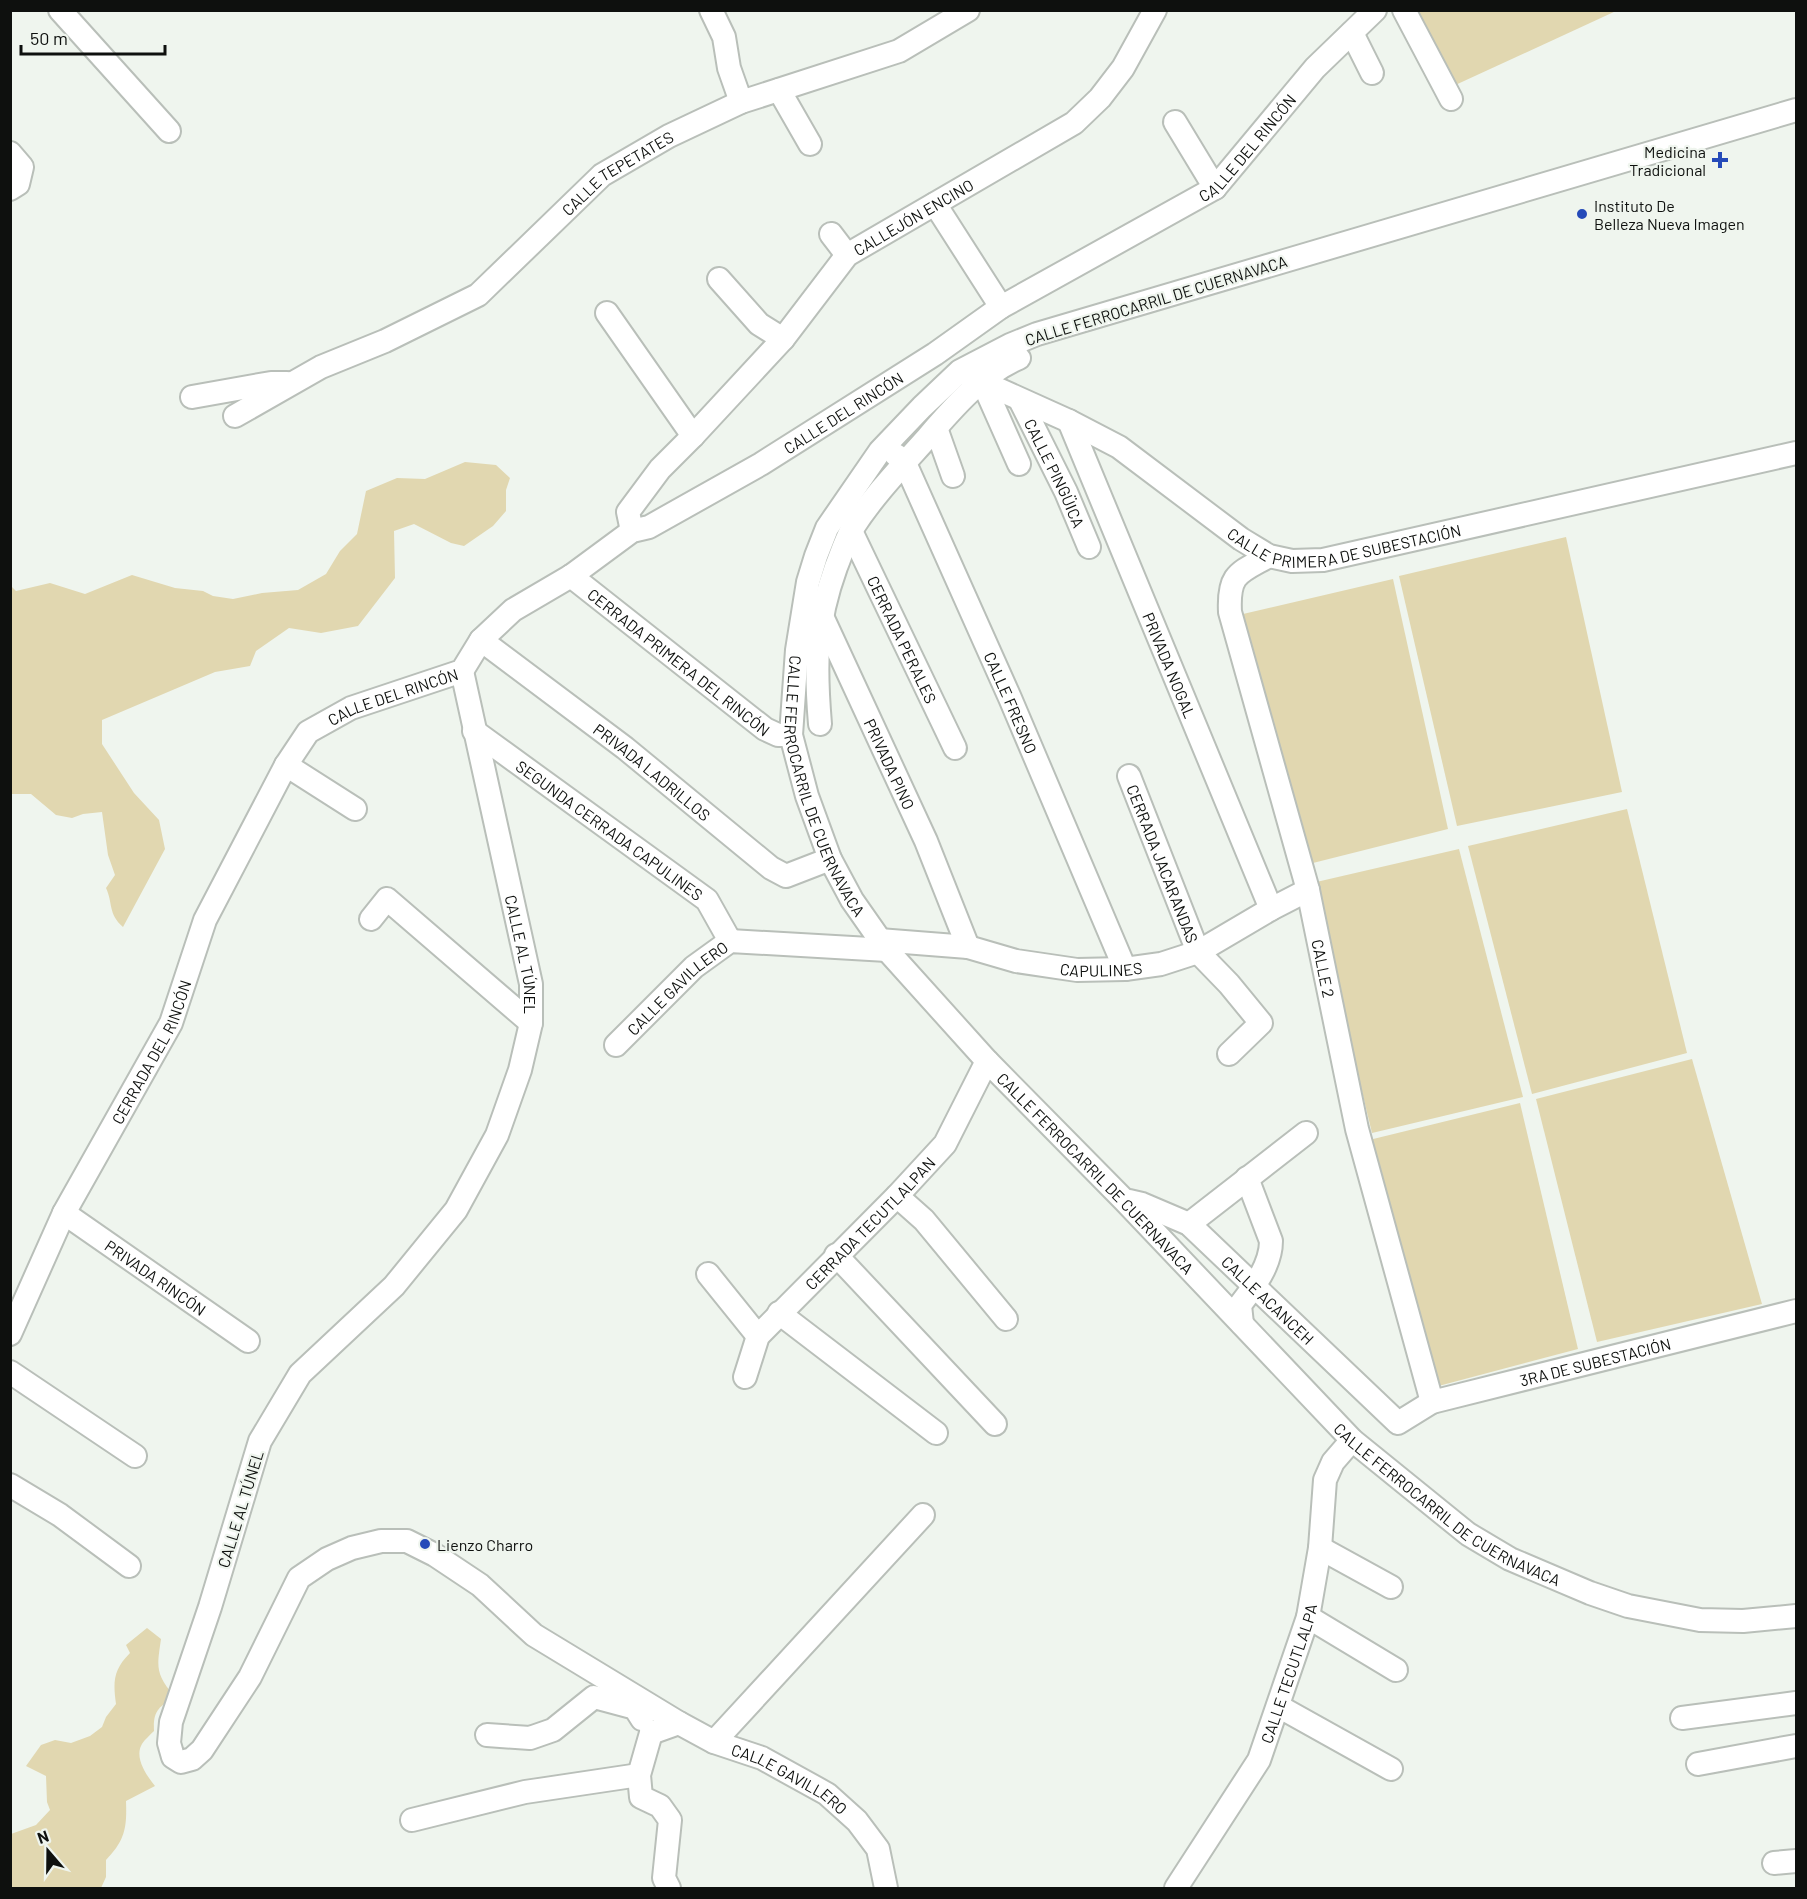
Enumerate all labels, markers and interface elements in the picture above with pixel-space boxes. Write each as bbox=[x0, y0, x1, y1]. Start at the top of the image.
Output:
scale bar bbox=[21, 18, 165, 56]
text: 50 m bbox=[30, 27, 68, 49]
street label: CALLE DEL RINCÓN bbox=[1195, 90, 1299, 205]
street label: CALLE TEPETATES bbox=[557, 126, 676, 219]
place label: Medicina Tradicional bbox=[1629, 142, 1706, 179]
marker: Medicina Tradicional bbox=[1711, 151, 1729, 169]
street label: CALLEJÓN ENCINO bbox=[850, 174, 976, 259]
place label: Instituto De Belleza Nueva Imagen bbox=[1594, 196, 1745, 233]
marker: Instituto De Belleza Nueva Imagen bbox=[1575, 207, 1589, 221]
street label: CALLE FERROCARRIL DE CUERNAVACA bbox=[1023, 251, 1290, 349]
street label: CALLE DEL RINCÓN bbox=[780, 367, 906, 457]
street label: CALLE PINGÜICA bbox=[1021, 415, 1089, 531]
street label: CALLE PRIMERA DE SUBESTACIÓN bbox=[1224, 516, 1466, 536]
text: CALLE PRIMERA DE SUBESTACIÓN bbox=[1224, 520, 1463, 571]
street label: CERRADA PERALES bbox=[864, 572, 942, 706]
street label: CERRADA PRIMERA DEL RINCÓN bbox=[584, 584, 774, 739]
street label: PRIVADA NOGAL bbox=[1140, 609, 1200, 721]
street label: CALLE FRESNO bbox=[981, 648, 1042, 756]
street label: CALLE FERROCARRIL DE CUERNAVACA bbox=[782, 655, 870, 920]
street label: CALLE DEL RINCÓN bbox=[324, 664, 460, 729]
street label: PRIVADA PINO bbox=[861, 715, 919, 812]
street label: PRIVADA LADRILLOS bbox=[590, 719, 715, 824]
street label: SEGUNDA CERRADA CAPULINES bbox=[513, 756, 707, 904]
street label: CERRADA JACARANDAS bbox=[1124, 782, 1203, 945]
street label: CALLE AL TÚNEL bbox=[502, 893, 541, 1014]
street label: CALLE GAVILLERO bbox=[623, 937, 731, 1038]
street label: CALLE 2 bbox=[1309, 938, 1339, 999]
street label: CAPULINES bbox=[1059, 957, 1143, 980]
street label: CERRADA DEL RINCÓN bbox=[107, 977, 194, 1127]
street label: CALLE FERROCARRIL DE CUERNAVACA bbox=[994, 1068, 1198, 1277]
street label: CERRADA TECUTLALPAN bbox=[801, 1152, 938, 1293]
street label: PRIVADA RINCÓN bbox=[102, 1235, 210, 1319]
street label: CALLE ACANCEH bbox=[1218, 1251, 1318, 1348]
street label: 3RA DE SUBESTACIÓN bbox=[1517, 1333, 1673, 1389]
street label: CALLE FERROCARRIL DE CUERNAVACA bbox=[1331, 1418, 1564, 1589]
street label: CALLE AL TÚNEL bbox=[213, 1448, 267, 1570]
place label: Lienzo Charro bbox=[437, 1535, 533, 1554]
marker: Lienzo Charro bbox=[418, 1537, 432, 1551]
street label: CALLE TECUTLALPA bbox=[1256, 1602, 1320, 1746]
street label: CALLE GAVILLERO bbox=[729, 1739, 852, 1818]
north arrow bbox=[18, 1821, 78, 1881]
text: N bbox=[34, 1826, 51, 1847]

